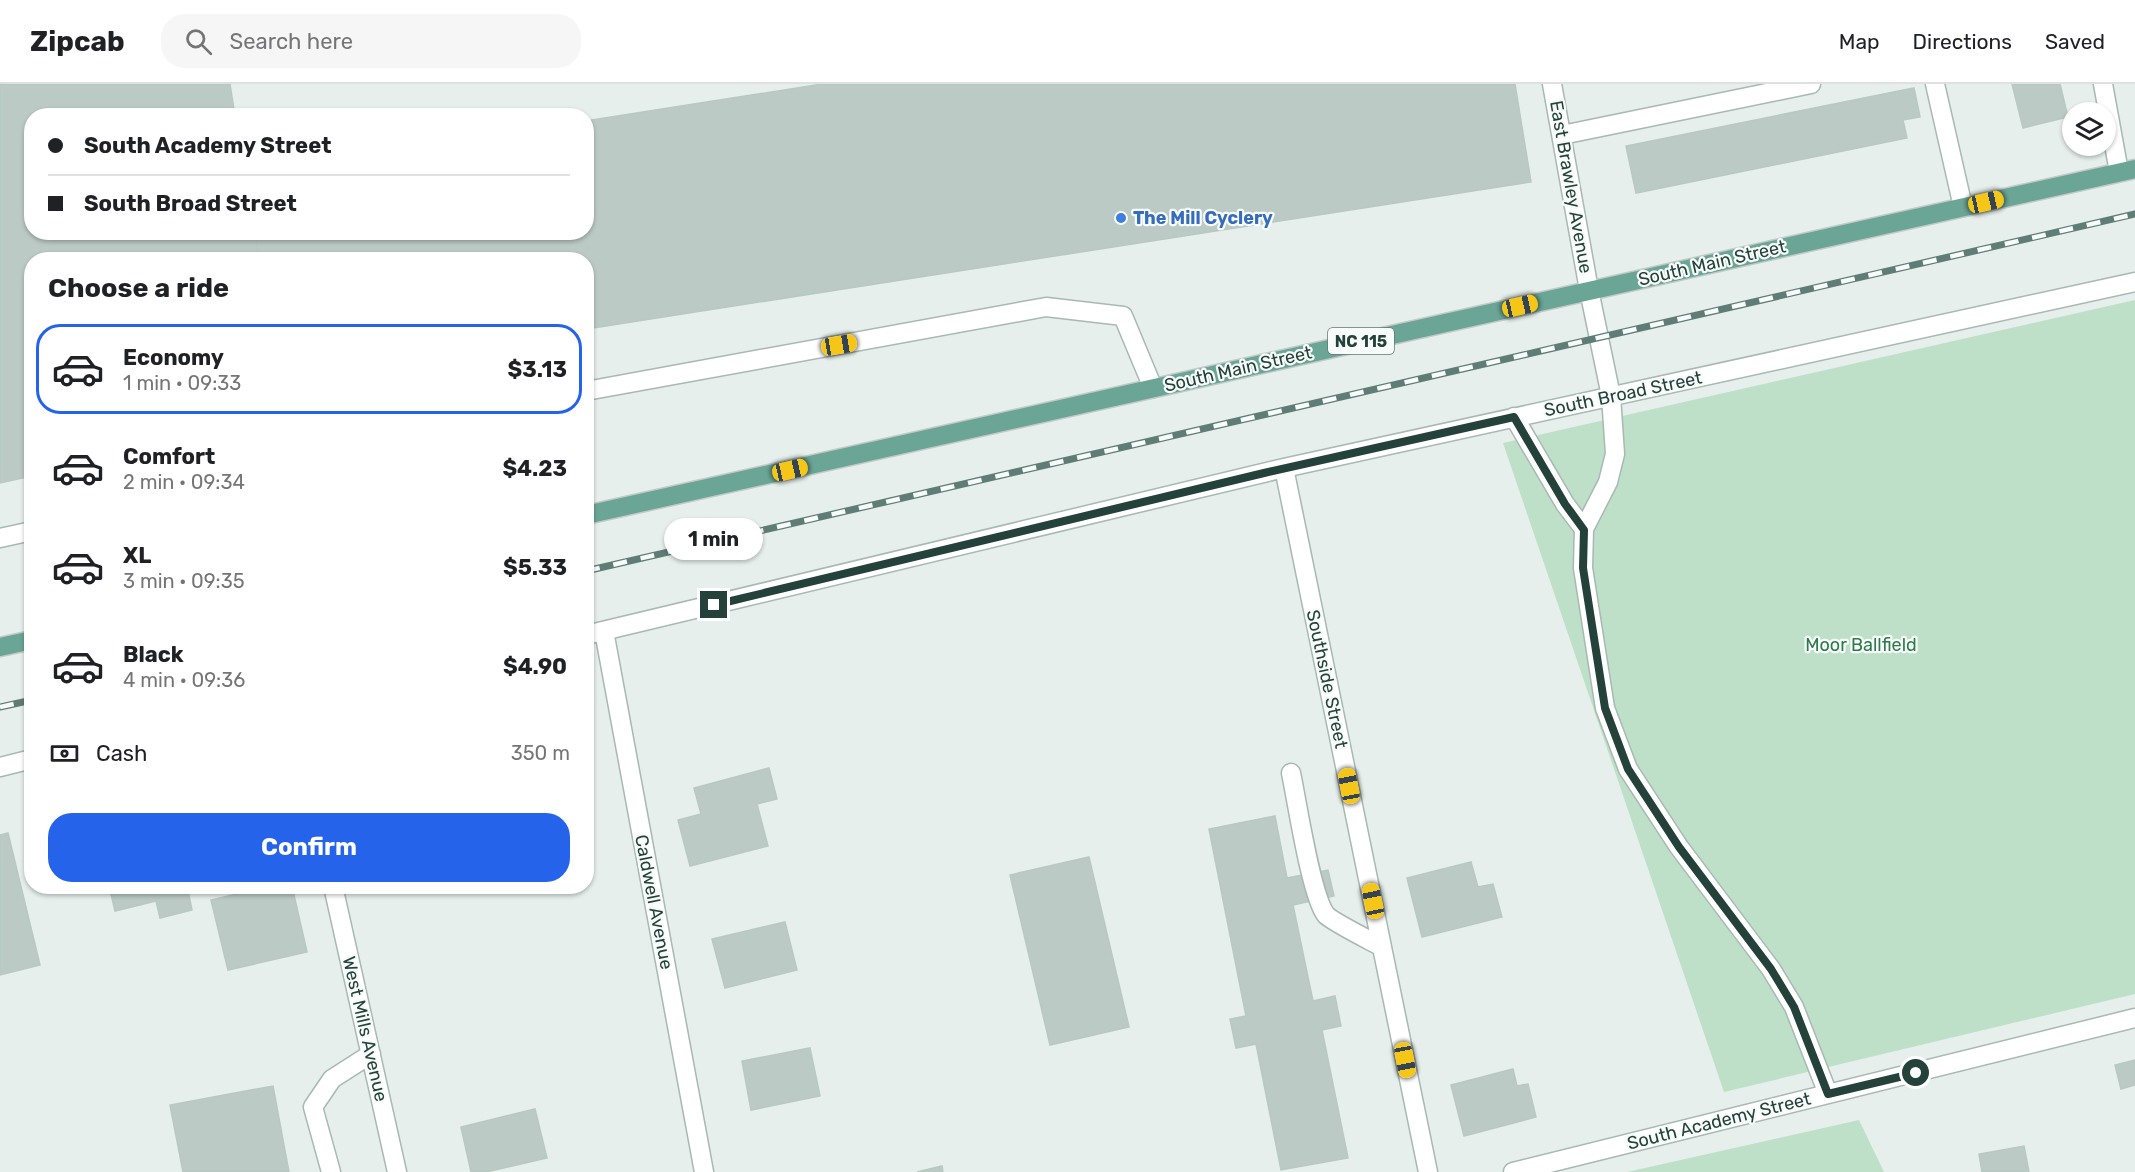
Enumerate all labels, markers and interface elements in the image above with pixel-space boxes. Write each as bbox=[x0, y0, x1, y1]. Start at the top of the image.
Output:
search box bbox=[161, 14, 581, 68]
text: Zipcab bbox=[30, 25, 125, 58]
icon: search bbox=[182, 25, 215, 58]
text: Search here bbox=[230, 28, 353, 55]
text: Map bbox=[1839, 29, 1880, 54]
text: Directions bbox=[1913, 29, 2012, 54]
text: Saved bbox=[2045, 29, 2105, 54]
street label: East Brawley Avenue bbox=[1545, 99, 1597, 275]
map controls bbox=[2062, 102, 2116, 156]
button: layers bbox=[2062, 102, 2116, 156]
text: South Academy Street bbox=[84, 132, 332, 159]
car bbox=[1966, 189, 2006, 215]
text: South Broad Street bbox=[84, 190, 297, 217]
place label: The Mill Cyclery bbox=[1133, 207, 1273, 229]
marker: The Mill Cyclery bbox=[1114, 211, 1128, 225]
street label: South Main Street bbox=[1636, 235, 1788, 291]
text: Choose a ride bbox=[48, 272, 229, 304]
car bbox=[1500, 293, 1540, 319]
road number: NC 115 bbox=[1328, 328, 1394, 354]
car bbox=[820, 333, 858, 357]
street label: South Main Street bbox=[1162, 341, 1314, 397]
icon: car bbox=[51, 342, 105, 396]
text: Economy bbox=[123, 344, 224, 371]
text: $3.13 bbox=[508, 356, 567, 383]
street label: South Broad Street bbox=[1542, 367, 1704, 421]
text: 1 min · 09:33 bbox=[123, 371, 241, 395]
icon: car bbox=[51, 441, 105, 495]
text: Comfort bbox=[123, 443, 215, 470]
text: $4.23 bbox=[502, 455, 567, 482]
car bbox=[770, 457, 810, 483]
text: 2 min · 09:34 bbox=[123, 470, 245, 494]
callout: 1 min bbox=[664, 518, 764, 560]
text: 1 min bbox=[688, 527, 739, 551]
icon: car bbox=[51, 540, 105, 594]
text: XL bbox=[123, 542, 151, 569]
text: $5.33 bbox=[503, 554, 567, 581]
text: 3 min · 09:35 bbox=[123, 569, 245, 593]
route end bbox=[700, 591, 727, 618]
street label: Southside Street bbox=[1302, 608, 1352, 750]
park label: Moor Ballfield bbox=[1805, 634, 1917, 656]
icon: car bbox=[51, 639, 105, 693]
text: Black bbox=[123, 641, 184, 668]
text: $4.90 bbox=[503, 653, 567, 680]
text: 4 min · 09:36 bbox=[123, 668, 245, 692]
icon: cash bbox=[48, 737, 81, 770]
text: Cash bbox=[96, 740, 147, 767]
text: 350 m bbox=[511, 741, 570, 765]
car bbox=[1337, 767, 1361, 805]
button: Confirm bbox=[48, 813, 570, 882]
street label: Caldwell Avenue bbox=[630, 833, 678, 971]
car bbox=[1360, 882, 1386, 920]
street label: West Mills Avenue bbox=[338, 954, 392, 1104]
car bbox=[1393, 1041, 1417, 1079]
route start bbox=[1902, 1059, 1929, 1086]
street label: South Academy Street bbox=[1625, 1088, 1813, 1154]

